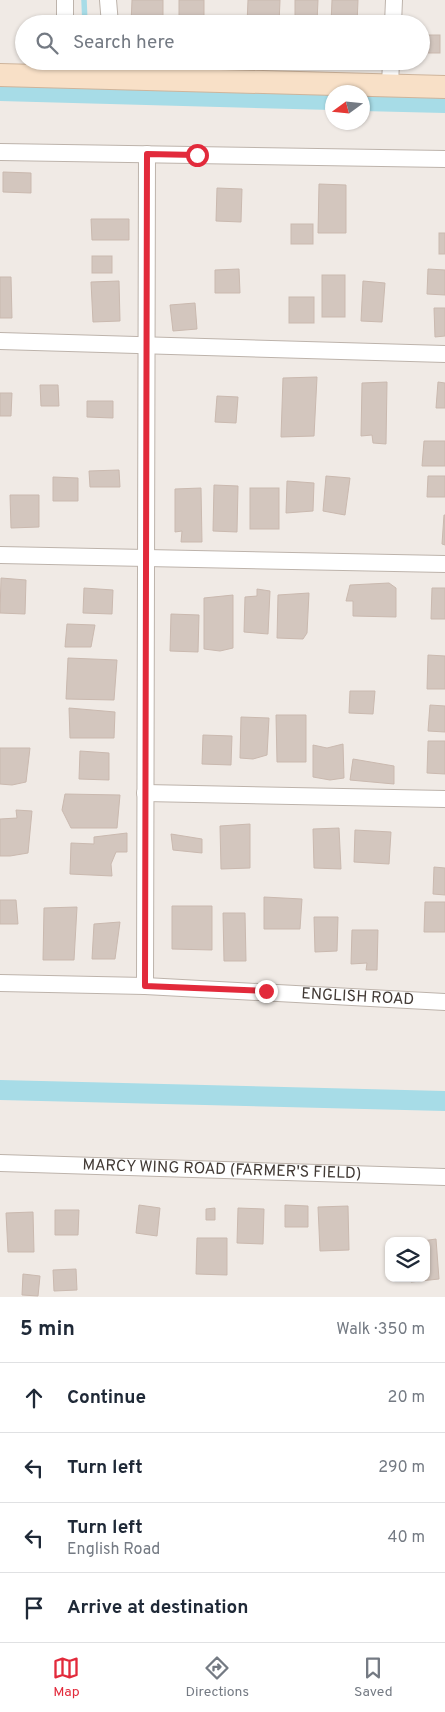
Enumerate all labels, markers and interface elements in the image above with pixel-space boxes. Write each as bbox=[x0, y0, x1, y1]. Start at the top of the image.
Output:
search box bbox=[15, 15, 430, 70]
icon: search bbox=[33, 29, 61, 57]
text: Search here bbox=[73, 31, 175, 55]
north arrow bbox=[325, 85, 370, 130]
route start bbox=[186, 144, 209, 167]
route end bbox=[255, 980, 278, 1003]
street label: ENGLISH ROAD bbox=[301, 984, 415, 1010]
street label: MARCY WING ROAD (FARMER'S FIELD) bbox=[82, 1156, 362, 1184]
map controls bbox=[385, 1237, 430, 1282]
button: layers bbox=[385, 1237, 430, 1282]
text: 5 min bbox=[20, 1316, 75, 1343]
text: Walk · 350 m bbox=[336, 1320, 425, 1340]
icon: ahead bbox=[20, 1384, 48, 1412]
text: Continue bbox=[67, 1386, 146, 1410]
text: 20 m bbox=[388, 1388, 425, 1408]
icon: left bbox=[20, 1454, 48, 1482]
text: Turn left bbox=[67, 1456, 143, 1480]
text: 290 m bbox=[378, 1458, 425, 1478]
text: Turn left bbox=[67, 1516, 143, 1540]
icon: left bbox=[20, 1524, 48, 1552]
text: 40 m bbox=[387, 1528, 425, 1548]
text: English Road bbox=[67, 1540, 160, 1560]
icon: arrive bbox=[20, 1594, 48, 1622]
text: Arrive at destination bbox=[67, 1596, 248, 1620]
tab: Map bbox=[52, 1654, 80, 1701]
tab: Directions bbox=[185, 1654, 249, 1701]
tab: Saved bbox=[354, 1654, 393, 1701]

